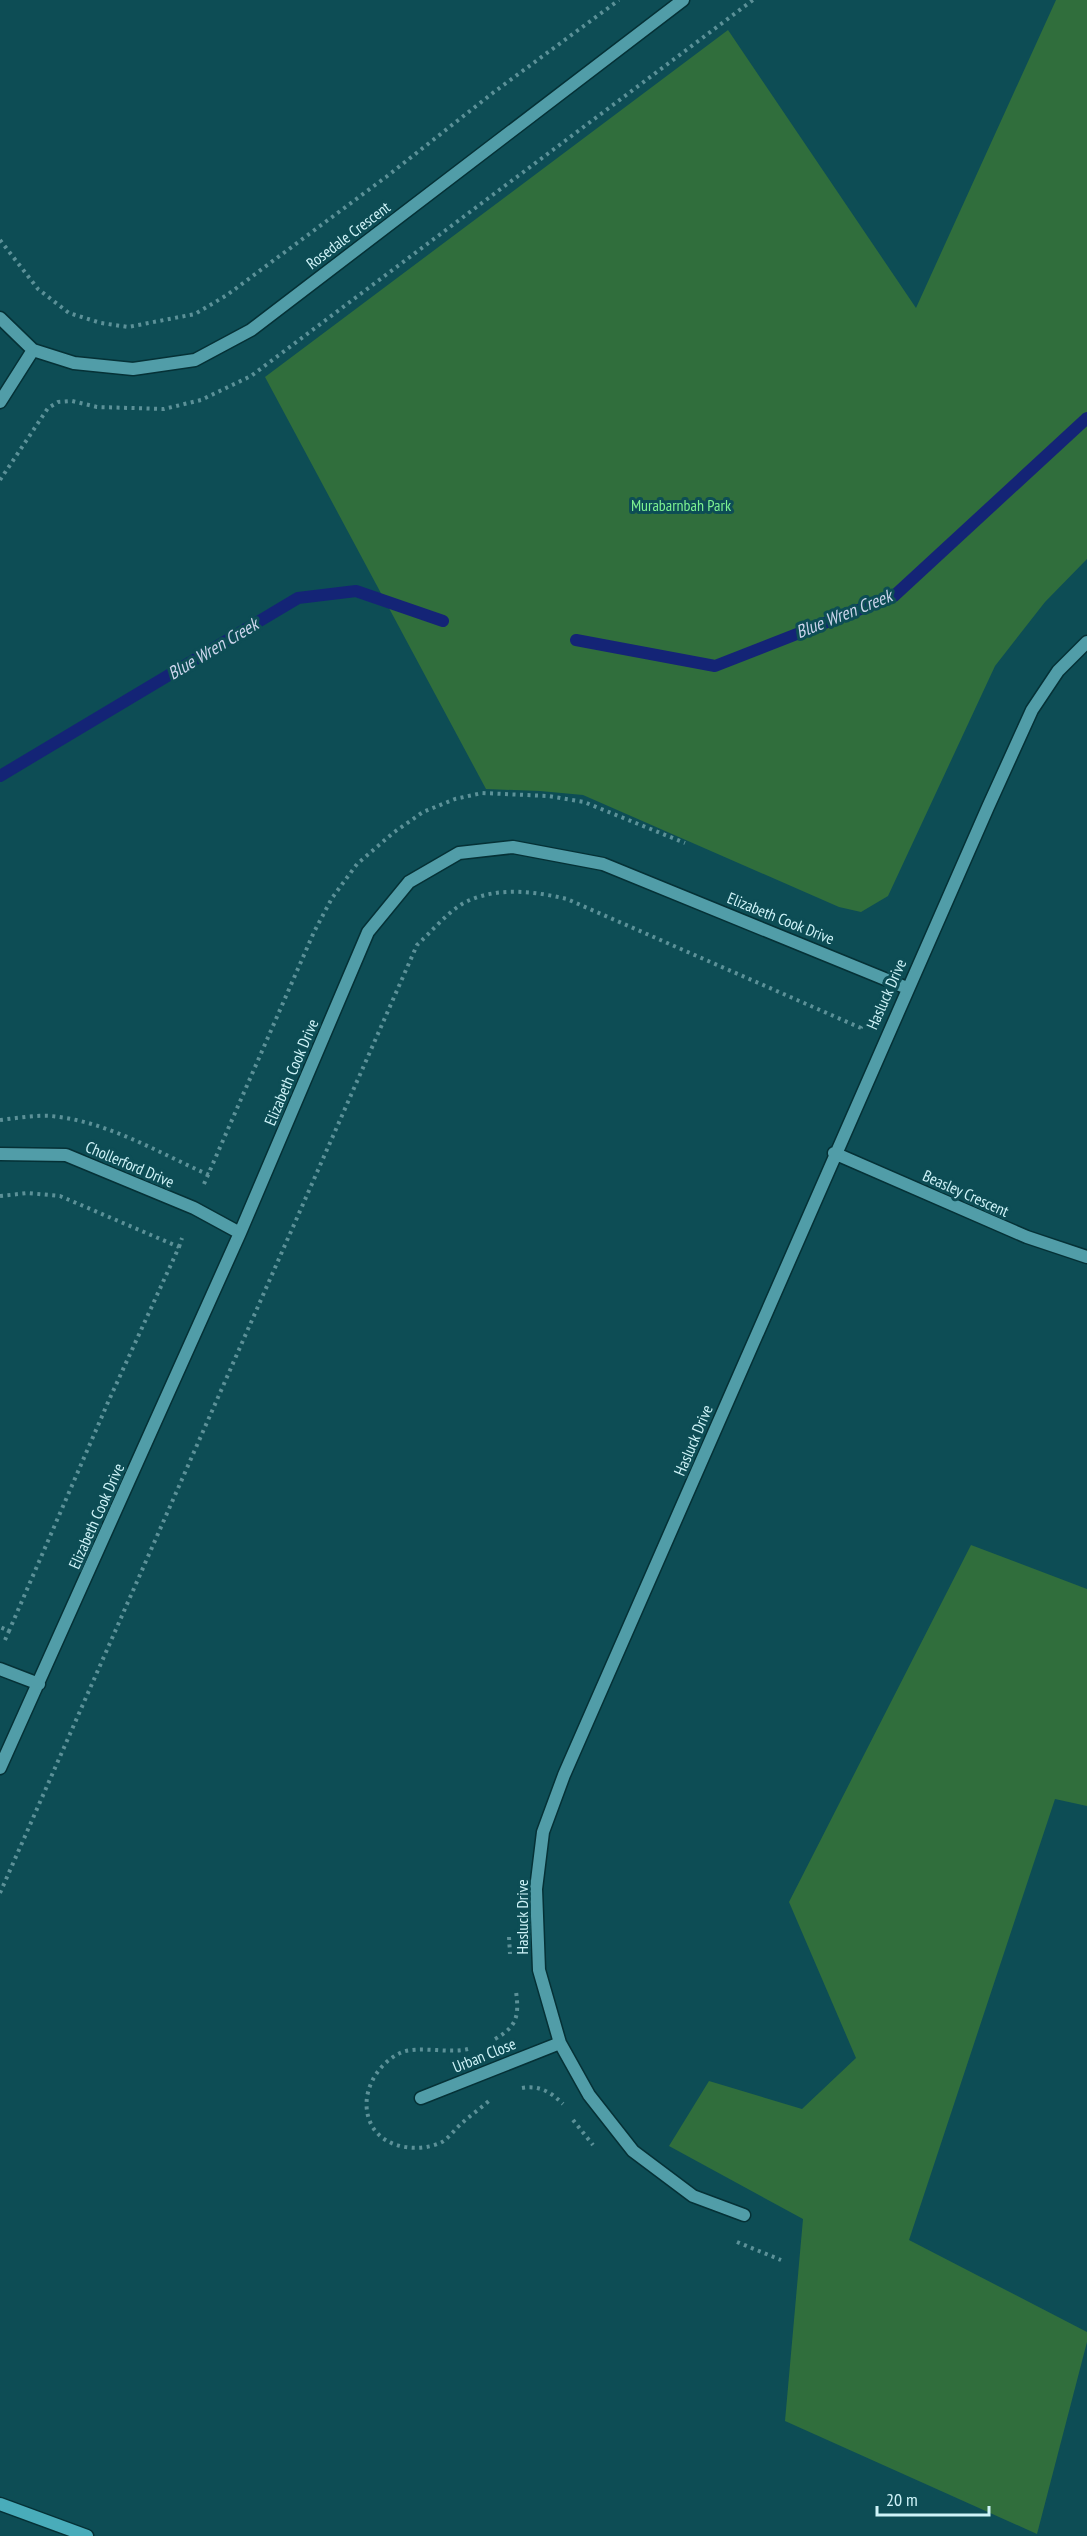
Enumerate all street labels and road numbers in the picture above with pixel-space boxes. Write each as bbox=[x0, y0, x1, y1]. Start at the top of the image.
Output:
street label: Rosedale Crescent bbox=[302, 197, 394, 273]
street label: Elizabeth Cook Drive bbox=[725, 887, 837, 949]
street label: Hasluck Drive bbox=[862, 956, 910, 1032]
street label: Elizabeth Cook Drive bbox=[260, 1016, 322, 1128]
street label: Chollerford Drive bbox=[83, 1136, 177, 1192]
street label: Beasley Crescent bbox=[920, 1165, 1013, 1221]
street label: Hasluck Drive bbox=[669, 1402, 717, 1478]
street label: Elizabeth Cook Drive bbox=[64, 1460, 128, 1572]
street label: Hasluck Drive bbox=[512, 1879, 532, 1955]
street label: Urban Close bbox=[449, 2033, 519, 2077]

